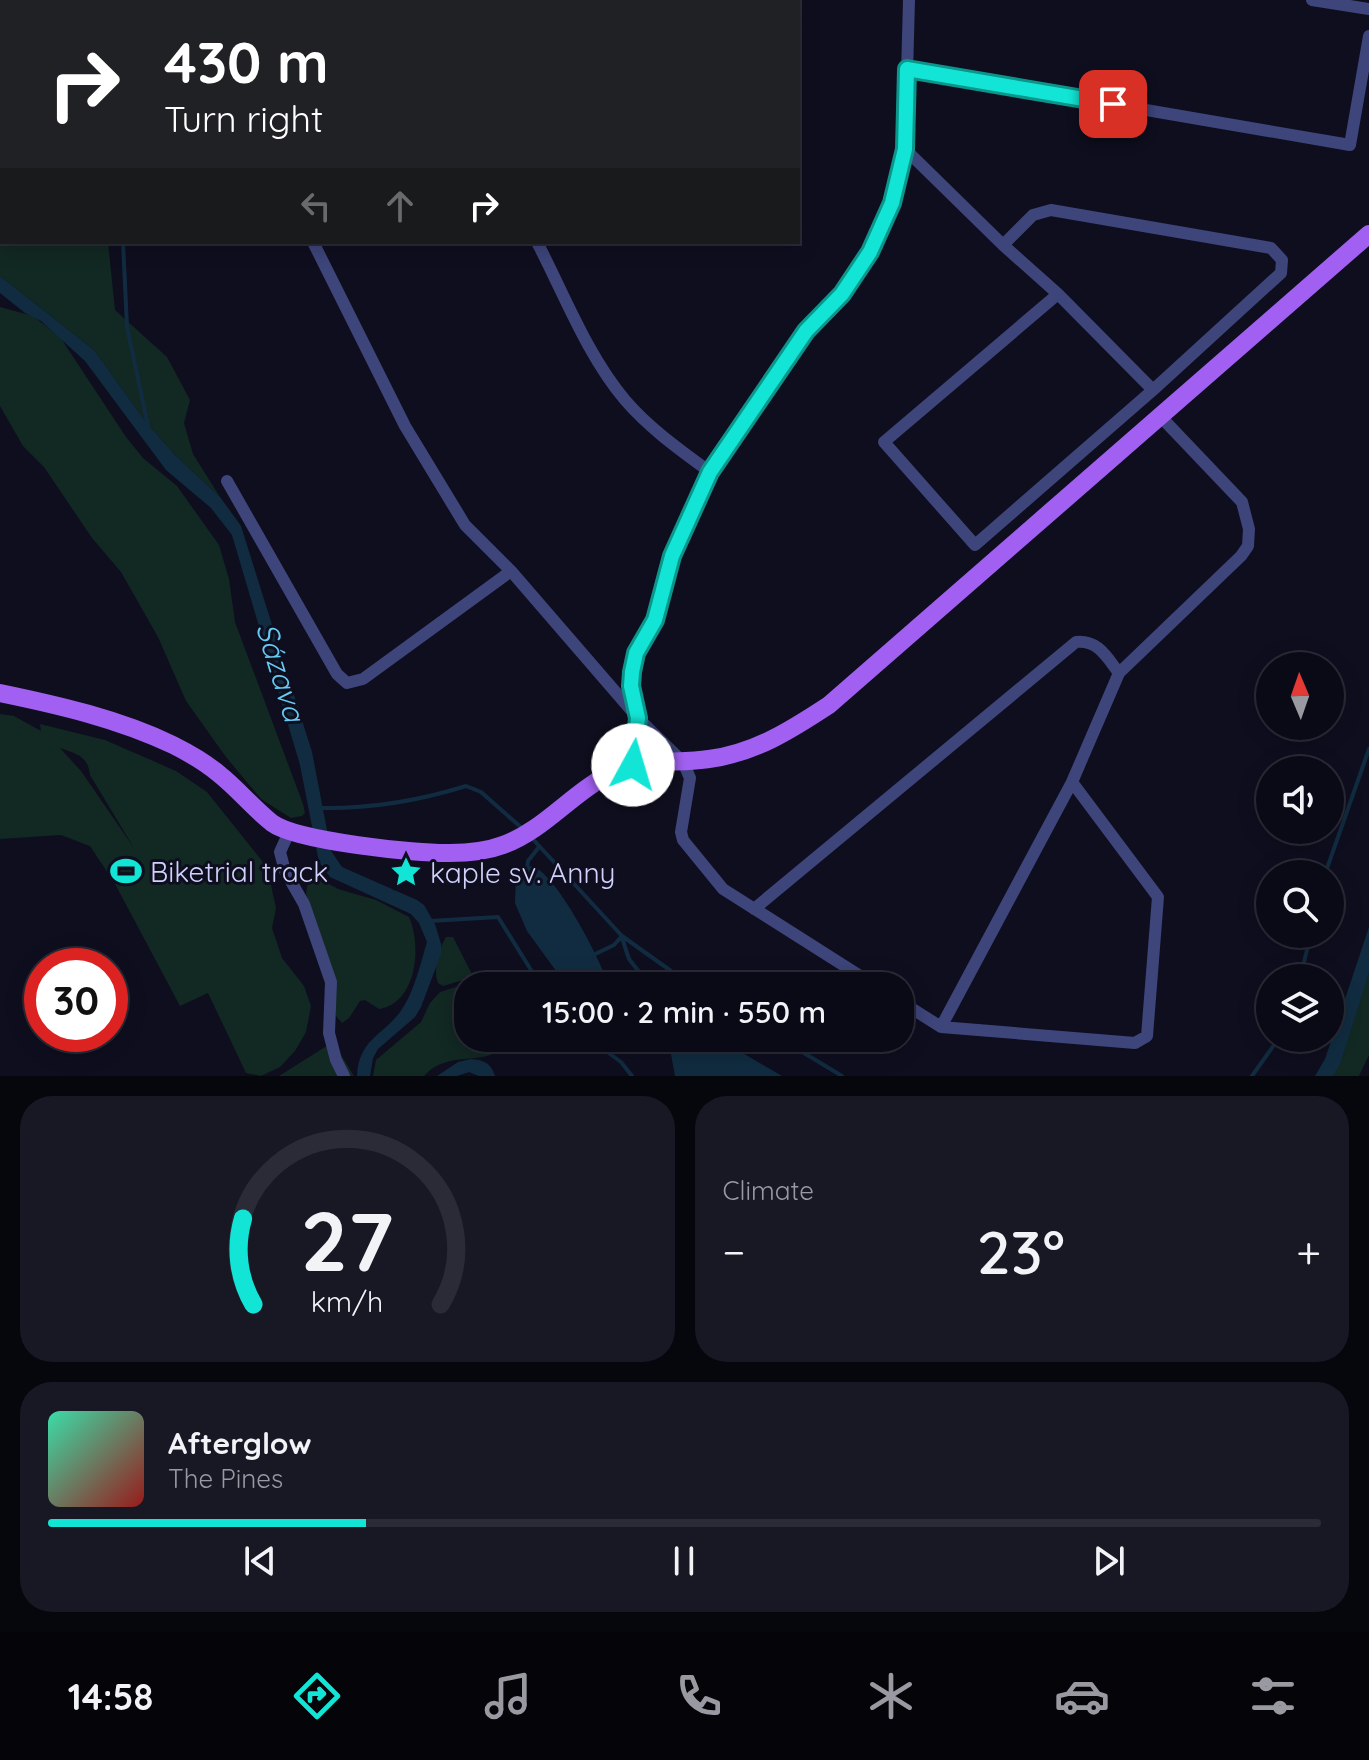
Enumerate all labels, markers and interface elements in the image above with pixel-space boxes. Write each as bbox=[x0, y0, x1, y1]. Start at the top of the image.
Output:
text: 430 m bbox=[164, 27, 329, 97]
icon: right bbox=[32, 32, 136, 136]
pin bbox=[1079, 70, 1147, 138]
icon: arrive bbox=[1091, 82, 1135, 126]
text: Turn right bbox=[164, 96, 323, 141]
icon: left bbox=[294, 184, 338, 228]
icon: ahead bbox=[378, 184, 422, 228]
icon: right bbox=[462, 184, 506, 228]
water label: Sázava bbox=[248, 618, 314, 728]
north arrow bbox=[1256, 652, 1344, 740]
map controls bbox=[1256, 652, 1344, 1052]
position arrow bbox=[591, 723, 675, 807]
button: sound bbox=[1256, 756, 1344, 844]
sports icon: Biketrial track bbox=[109, 854, 143, 888]
place label: Biketrial track bbox=[150, 854, 328, 889]
place icon: kaple sv. Anny bbox=[389, 855, 423, 889]
place label: kaple sv. Anny bbox=[430, 855, 615, 890]
button: search bbox=[1256, 860, 1344, 948]
speed limit sign: 30 bbox=[24, 948, 128, 1052]
button: layers bbox=[1256, 964, 1344, 1052]
text: 15:00 · 2 min · 550 m bbox=[542, 993, 826, 1031]
text: Climate bbox=[723, 1174, 814, 1207]
text: 27 bbox=[301, 1188, 394, 1292]
text: 23° bbox=[977, 1214, 1065, 1289]
text: − bbox=[723, 1224, 745, 1279]
text: + bbox=[1296, 1224, 1321, 1279]
text: km/h bbox=[311, 1283, 384, 1319]
text: Afterglow bbox=[168, 1424, 311, 1462]
text: The Pines bbox=[168, 1462, 283, 1495]
icon: previous bbox=[238, 1539, 282, 1583]
icon: pause bbox=[662, 1539, 706, 1583]
icon: next bbox=[1087, 1539, 1131, 1583]
icon: directions bbox=[289, 1668, 345, 1724]
icon: music bbox=[480, 1668, 536, 1724]
icon: phone bbox=[671, 1668, 727, 1724]
icon: climate bbox=[863, 1668, 919, 1724]
icon: car bbox=[1054, 1668, 1110, 1724]
icon: filters bbox=[1245, 1668, 1301, 1724]
text: 14:58 bbox=[68, 1674, 153, 1719]

